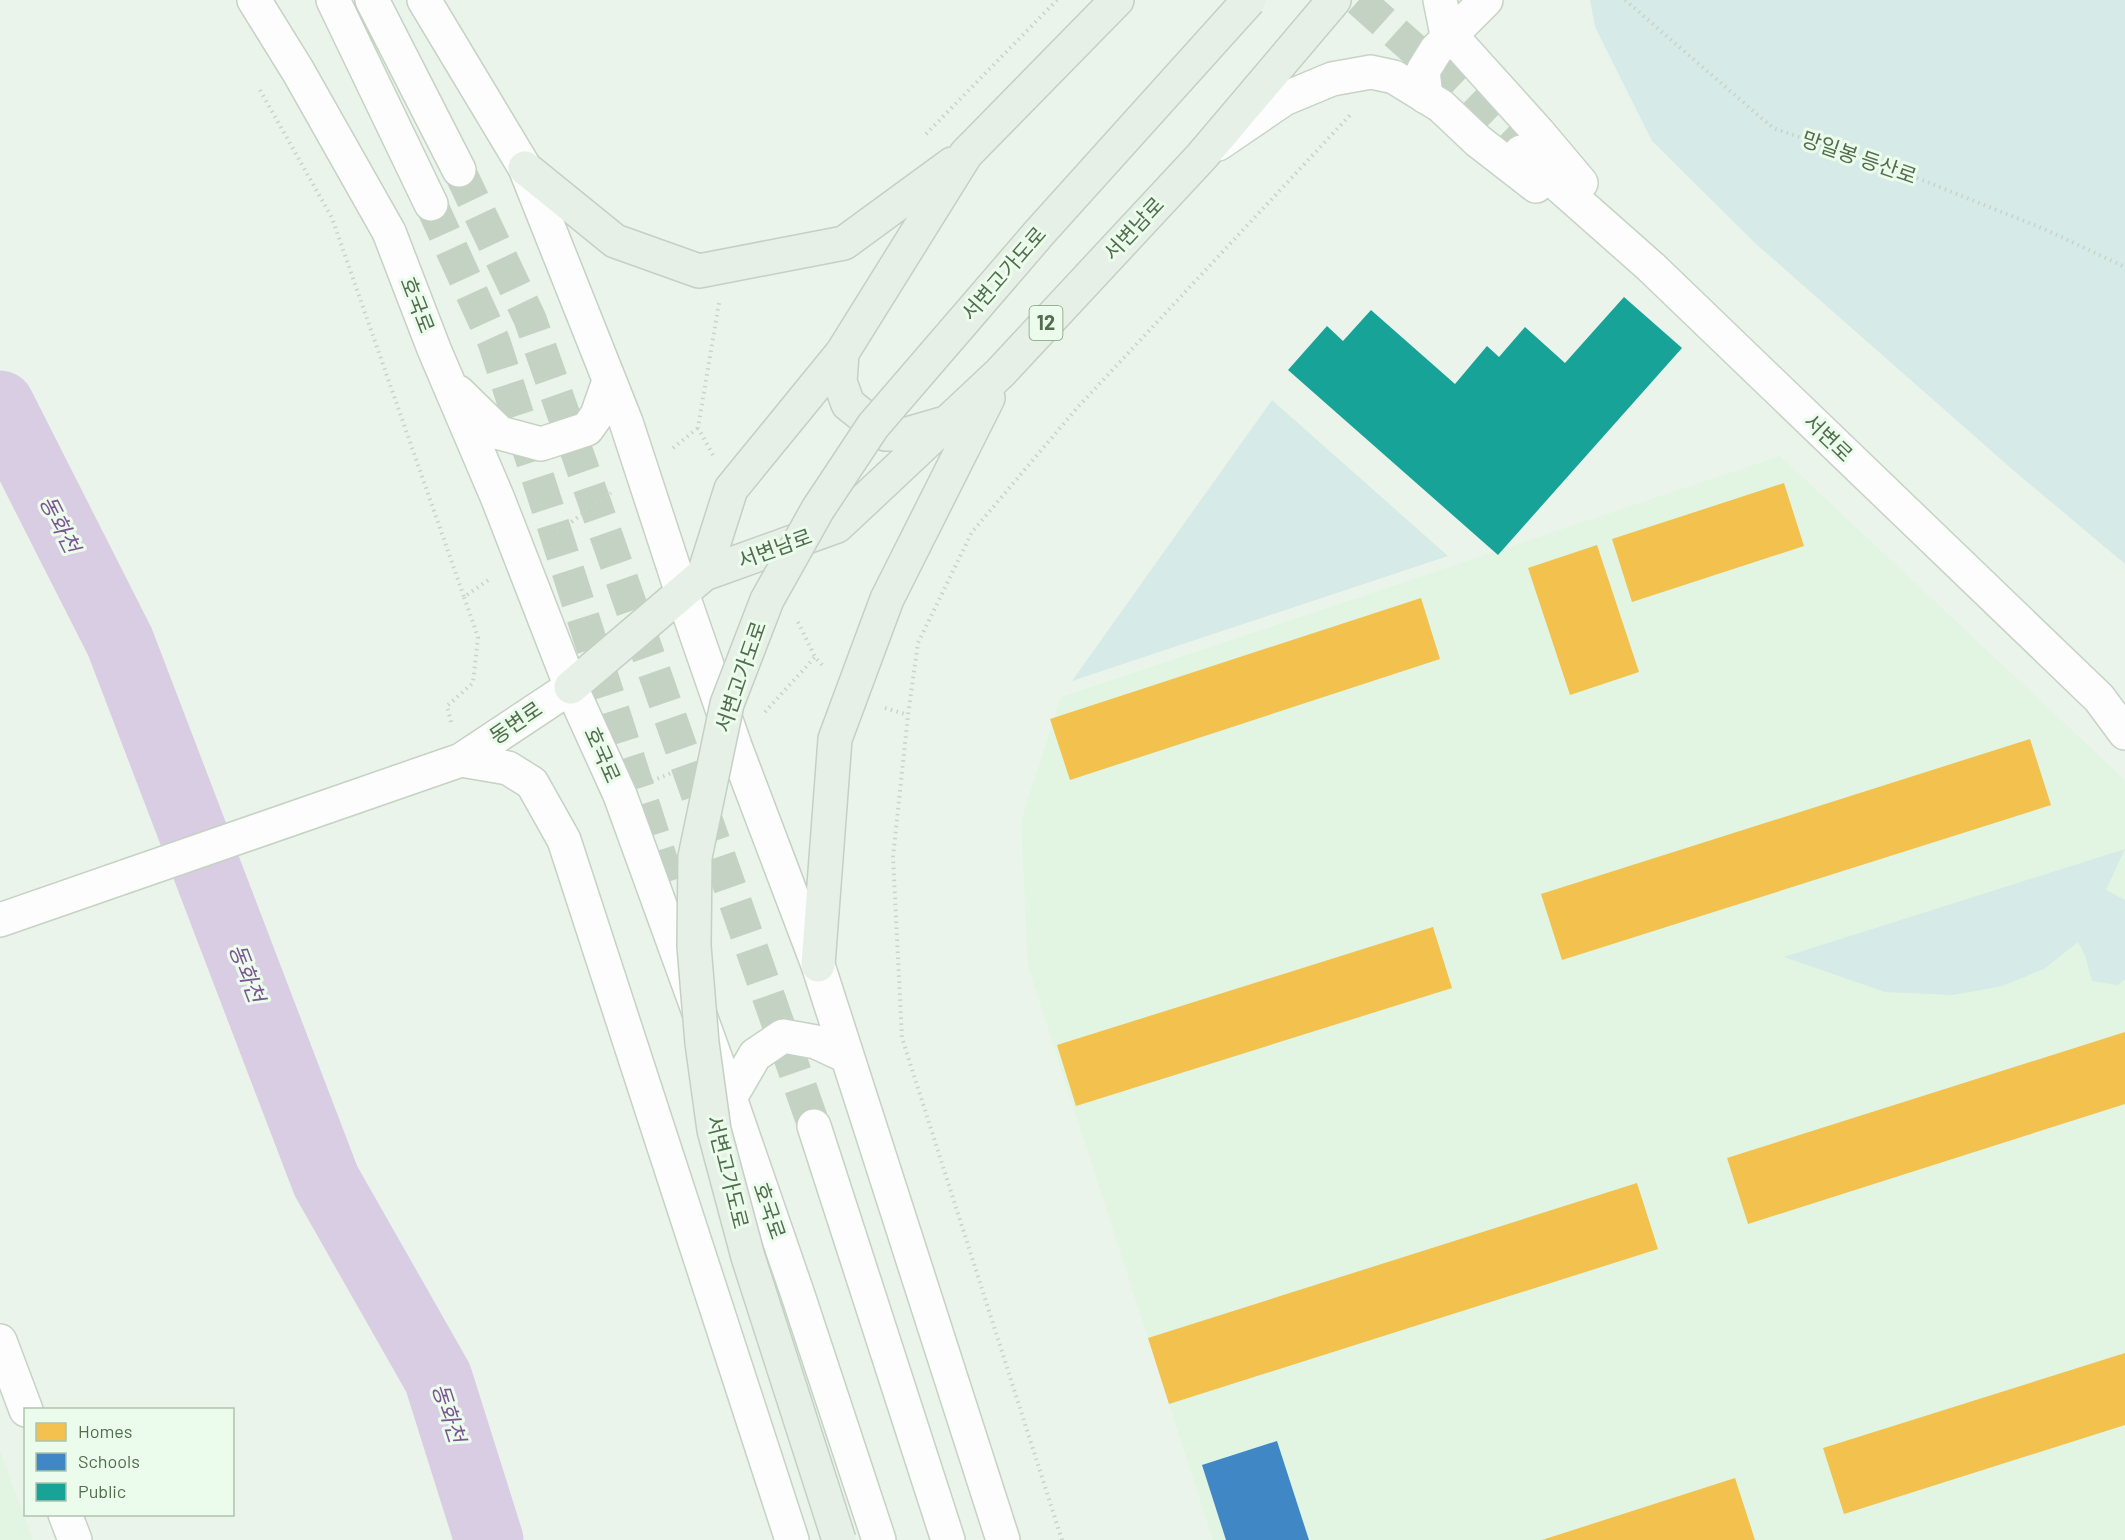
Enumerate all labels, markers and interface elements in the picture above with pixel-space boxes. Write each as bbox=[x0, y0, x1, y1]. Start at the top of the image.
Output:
street label: 망일봉 등산로 bbox=[1799, 125, 1920, 188]
street label: 서변남로 bbox=[1097, 191, 1168, 265]
street label: 서변고가도로 bbox=[955, 221, 1050, 325]
street label: 호국로 bbox=[396, 273, 440, 336]
road number: 12 bbox=[1030, 306, 1062, 340]
street label: 서변로 bbox=[1800, 408, 1859, 466]
water label: 동화천 bbox=[36, 491, 88, 559]
street label: 서변남로 bbox=[734, 523, 815, 573]
street label: 서변고가도로 bbox=[709, 618, 770, 735]
street label: 동변로 bbox=[484, 695, 546, 748]
street label: 호국로 bbox=[580, 723, 627, 786]
water label: 동화천 bbox=[225, 940, 272, 1008]
street label: 서변고가도로 bbox=[702, 1112, 755, 1231]
street label: 호국로 bbox=[749, 1179, 792, 1242]
water label: 동화천 bbox=[428, 1380, 473, 1448]
legend bbox=[24, 1408, 234, 1516]
text: Homes bbox=[78, 1420, 132, 1442]
text: Schools bbox=[78, 1450, 140, 1472]
text: Public bbox=[78, 1480, 126, 1502]

